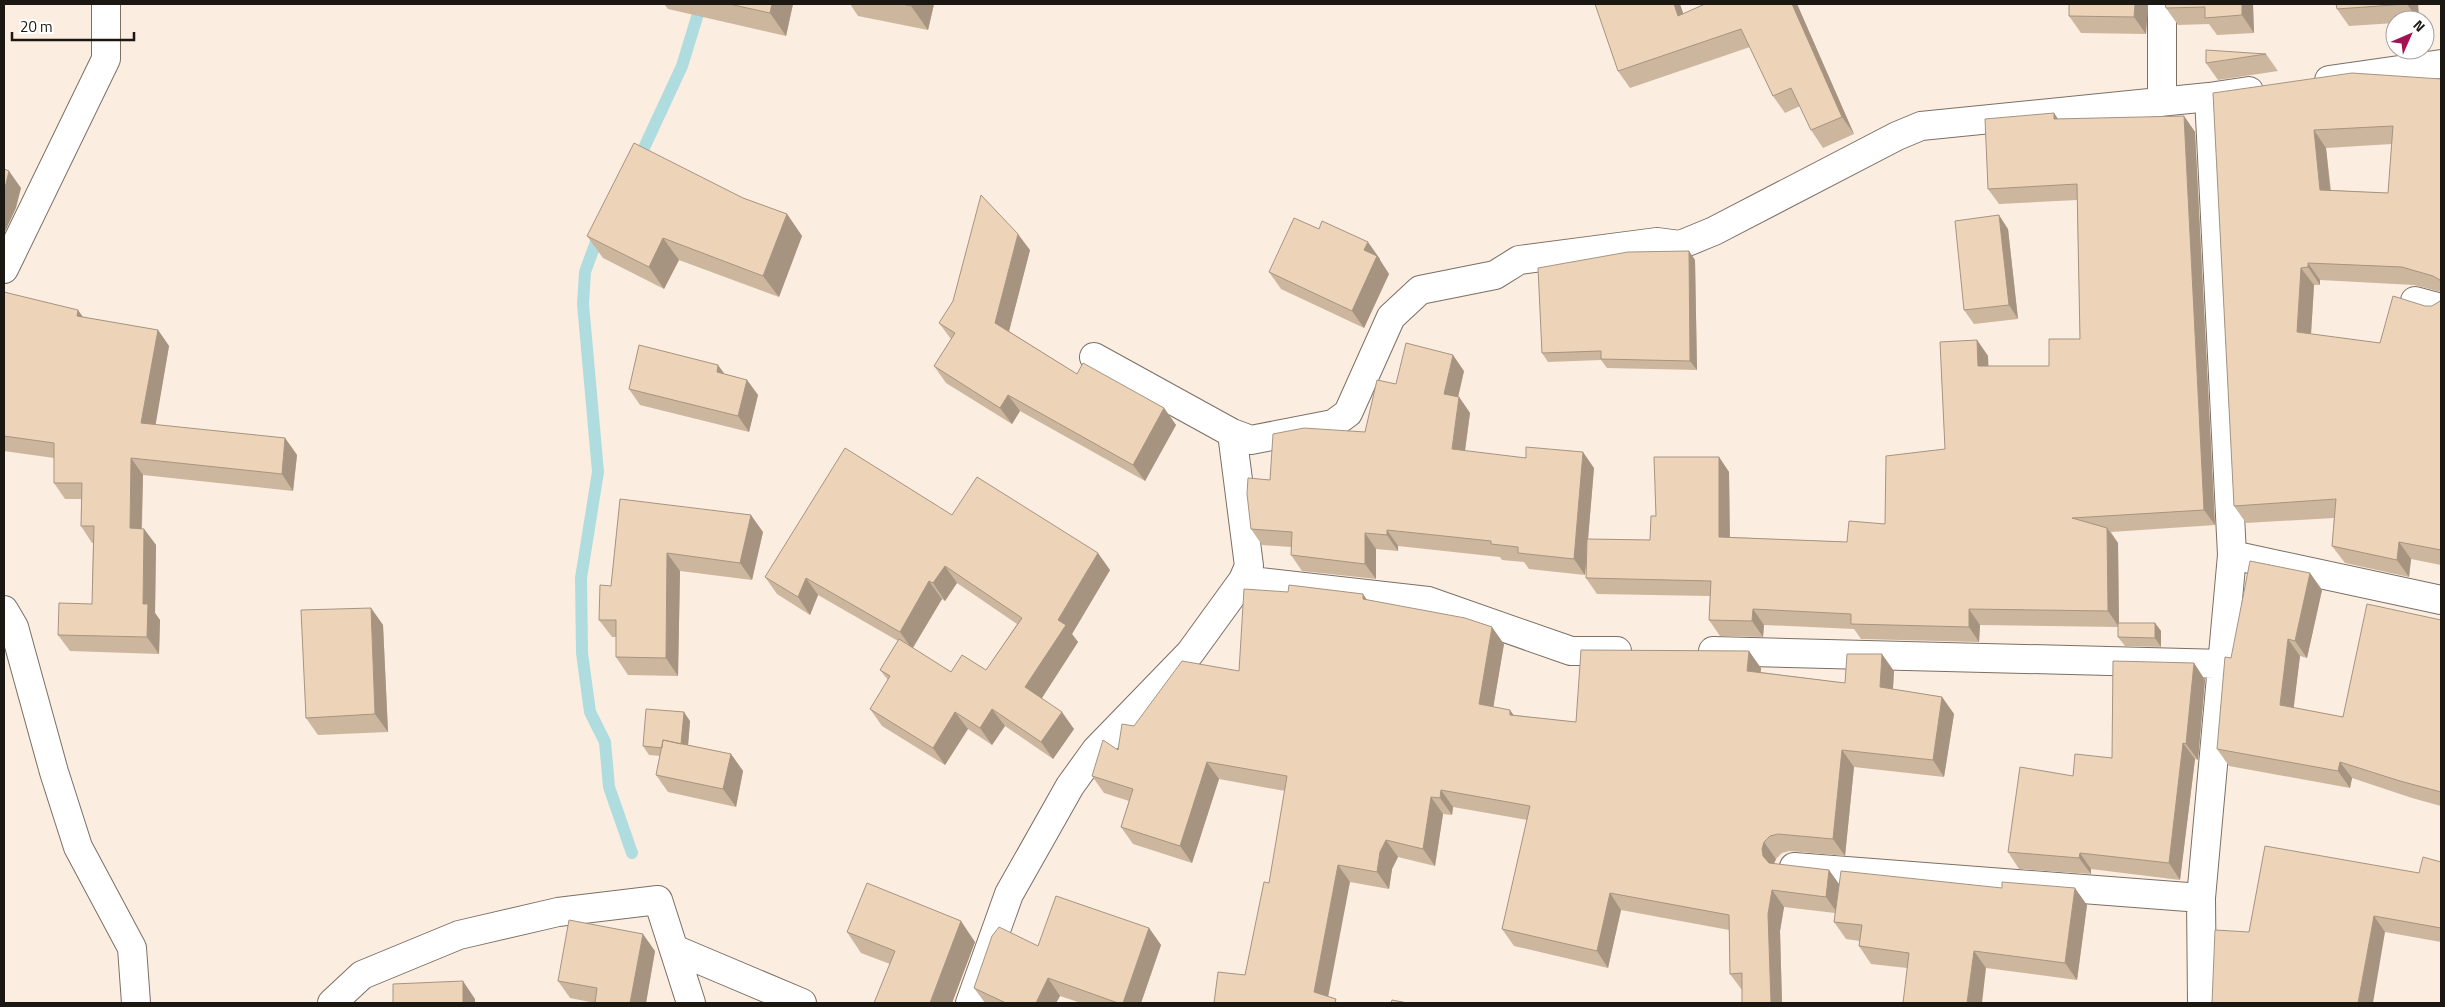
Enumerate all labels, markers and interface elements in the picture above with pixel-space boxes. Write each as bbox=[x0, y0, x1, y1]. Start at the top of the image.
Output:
scale bar bbox=[12, 10, 135, 42]
north arrow bbox=[2385, 10, 2435, 60]
text: 20 m bbox=[20, 15, 53, 38]
text: N bbox=[2409, 15, 2430, 36]

